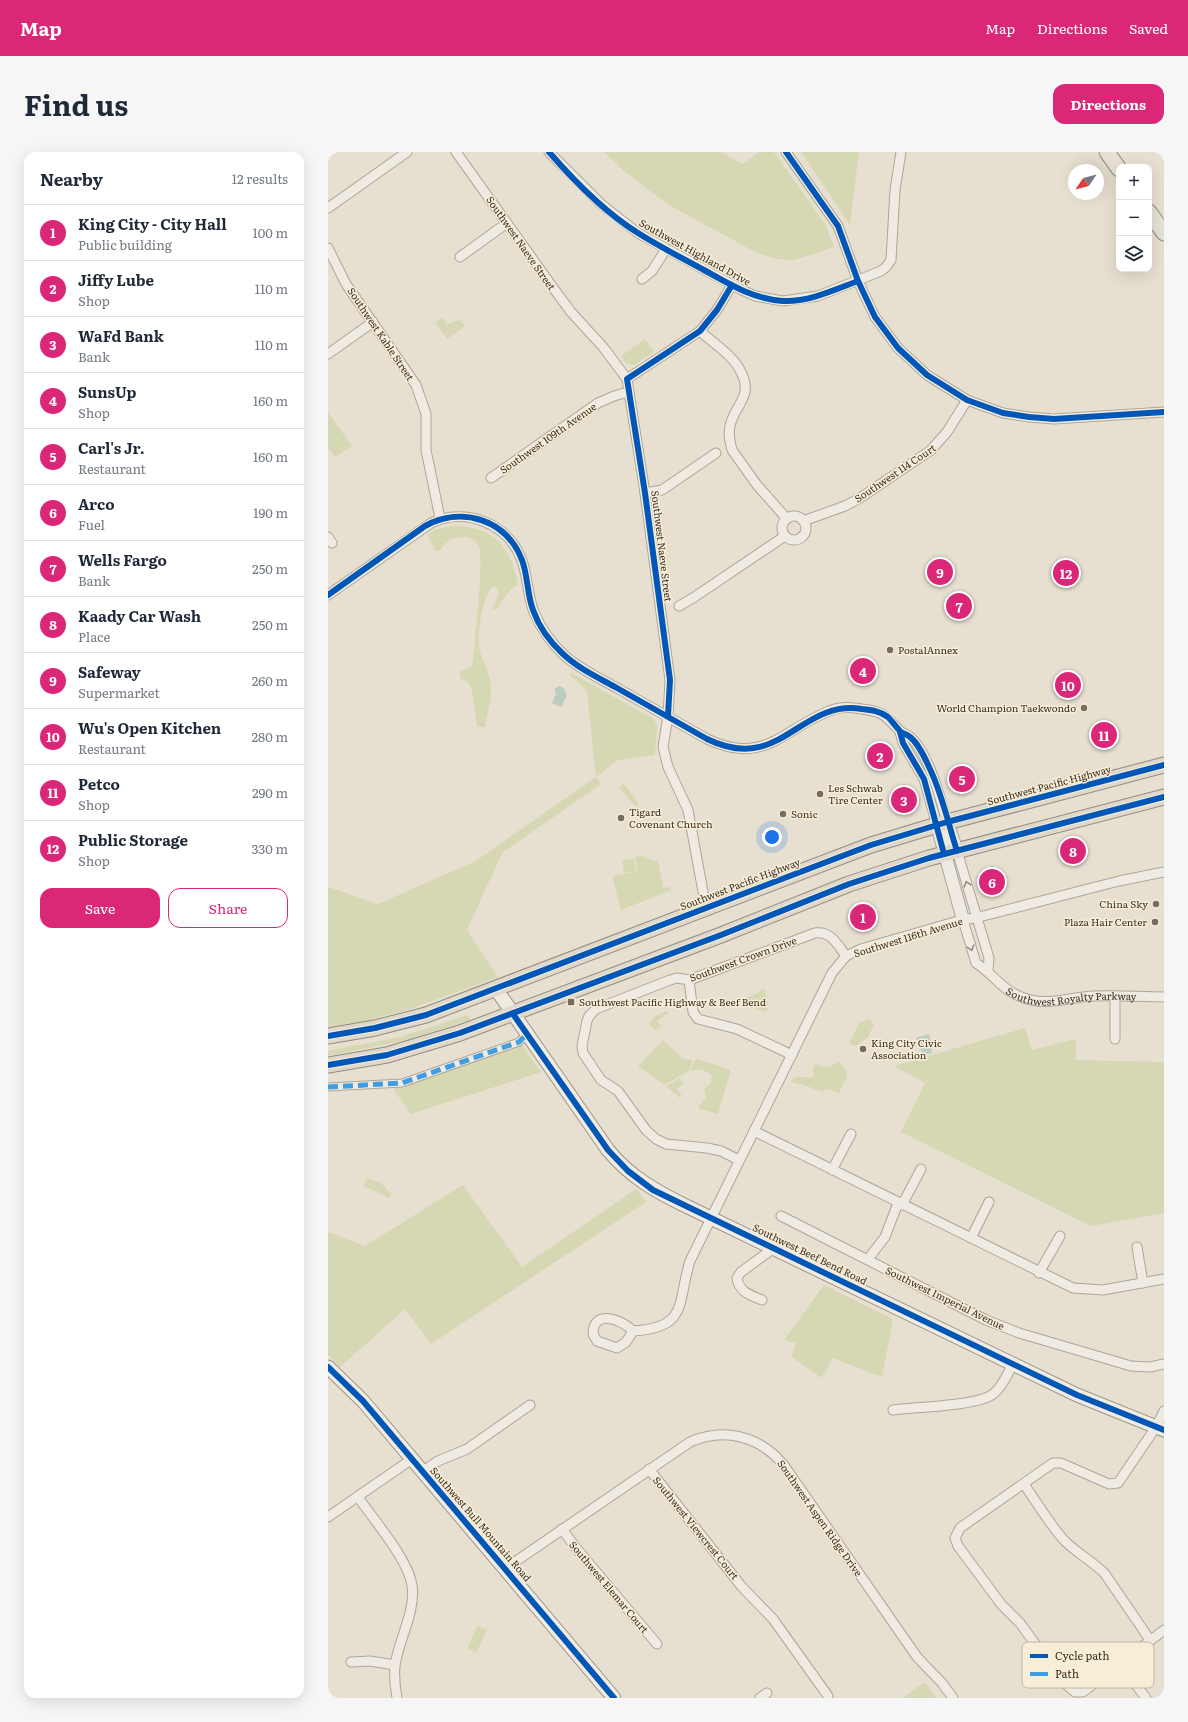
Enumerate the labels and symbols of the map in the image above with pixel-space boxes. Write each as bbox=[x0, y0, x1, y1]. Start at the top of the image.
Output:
north arrow bbox=[1068, 164, 1104, 200]
street label: Southwest Naeve Street bbox=[483, 193, 560, 293]
street label: Southwest Highland Drive bbox=[637, 215, 754, 289]
street label: Southwest Kable Street bbox=[345, 284, 418, 383]
street label: Southwest 109th Avenue bbox=[496, 398, 599, 477]
street label: Southwest 114 Court bbox=[851, 440, 938, 505]
street label: Southwest Naeve Street bbox=[648, 490, 677, 602]
pin: 9 bbox=[927, 557, 953, 587]
pin: 12 bbox=[1053, 558, 1079, 588]
pin: 7 bbox=[946, 591, 972, 621]
place label: PostalAnnex bbox=[898, 642, 958, 657]
marker: PostalAnnex bbox=[885, 645, 895, 655]
pin: 4 bbox=[850, 656, 876, 686]
pin: 10 bbox=[1055, 670, 1081, 700]
place label: World Champion Taekwondo bbox=[936, 700, 1076, 715]
marker: World Champion Taekwondo bbox=[1079, 703, 1089, 713]
pin: 11 bbox=[1091, 720, 1117, 750]
pin: 2 bbox=[867, 741, 893, 771]
street label: Southwest Pacific Highway bbox=[985, 761, 1113, 808]
pin: 5 bbox=[949, 764, 975, 794]
place label: Les Schwab Tire Center bbox=[828, 780, 883, 807]
pin: 3 bbox=[891, 785, 917, 815]
marker: Les Schwab Tire Center bbox=[815, 789, 825, 799]
place label: Tigard Covenant Church bbox=[629, 804, 713, 831]
place label: Sonic bbox=[791, 806, 818, 821]
marker: Sonic bbox=[778, 809, 788, 819]
marker: Tigard Covenant Church bbox=[616, 813, 626, 823]
your location bbox=[762, 827, 782, 847]
pin: 8 bbox=[1060, 836, 1086, 866]
street label: Southwest Pacific Highway bbox=[678, 854, 802, 913]
pin: 6 bbox=[979, 867, 1005, 897]
one-way arrow bbox=[963, 881, 972, 888]
place label: China Sky bbox=[1099, 896, 1148, 911]
marker: China Sky bbox=[1151, 899, 1161, 909]
pin: 1 bbox=[850, 902, 876, 932]
place label: Plaza Hair Center bbox=[1064, 914, 1147, 929]
street label: Southwest 116th Avenue bbox=[852, 915, 964, 959]
marker: Plaza Hair Center bbox=[1150, 917, 1160, 927]
street label: Southwest Crown Drive bbox=[687, 932, 798, 985]
one-way arrow bbox=[966, 945, 975, 952]
street label: Southwest Royalty Parkway bbox=[1003, 983, 1137, 1009]
place label: Southwest Pacific Highway & Beef Bend bbox=[579, 994, 766, 1009]
marker: Southwest Pacific Highway & Beef Bend bbox=[566, 997, 576, 1007]
place label: King City Civic Association bbox=[871, 1035, 942, 1062]
marker: King City Civic Association bbox=[858, 1044, 868, 1054]
street label: Southwest Beef Bend Road bbox=[751, 1219, 870, 1288]
street label: Southwest Imperial Avenue bbox=[883, 1262, 1007, 1333]
street label: Southwest Aspen Ridge Drive bbox=[774, 1456, 867, 1579]
street label: Southwest Bull Mountain Road bbox=[427, 1463, 535, 1584]
street label: Southwest Viewcrest Court bbox=[650, 1473, 743, 1583]
street label: Southwest Elemar Court bbox=[566, 1537, 653, 1636]
legend bbox=[1022, 1642, 1154, 1688]
text: Cycle path bbox=[1055, 1647, 1110, 1663]
text: Path bbox=[1055, 1665, 1079, 1681]

